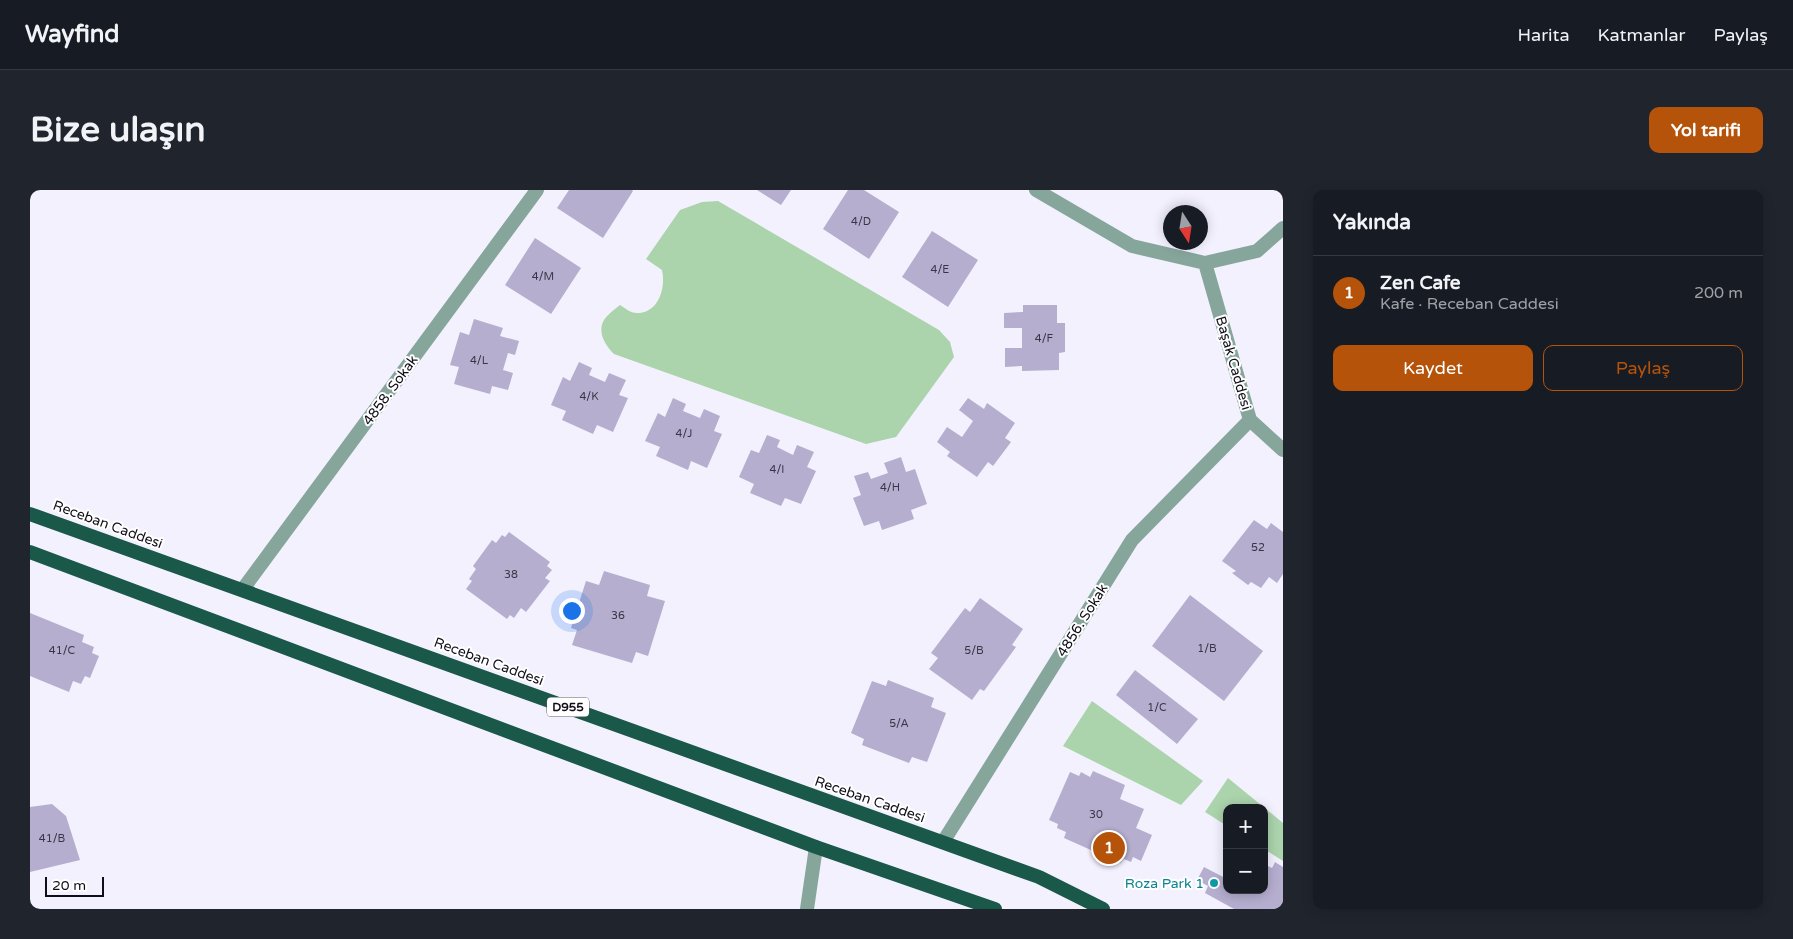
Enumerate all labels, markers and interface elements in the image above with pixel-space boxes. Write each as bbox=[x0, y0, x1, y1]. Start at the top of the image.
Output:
text: Wayfind bbox=[25, 20, 120, 49]
text: Harita bbox=[1517, 24, 1570, 46]
text: Katmanlar bbox=[1598, 24, 1686, 46]
text: Paylaş bbox=[1714, 24, 1768, 46]
button: Yol tarifi bbox=[1649, 107, 1763, 153]
text: Bize ulaşın bbox=[30, 109, 206, 151]
north arrow bbox=[1163, 205, 1208, 250]
text: Yakında bbox=[1333, 210, 1411, 235]
house number: 4/D bbox=[851, 215, 871, 228]
house number: 4/E bbox=[931, 263, 949, 276]
house number: 4/M bbox=[532, 270, 554, 283]
text: Zen Cafe bbox=[1380, 272, 1460, 294]
text: 1 bbox=[1344, 283, 1354, 303]
text: 200 m bbox=[1694, 283, 1743, 303]
text: Kafe · Receban Caddesi bbox=[1380, 294, 1559, 314]
street label: Başak Caddesi bbox=[1212, 314, 1255, 412]
house number: 4/F bbox=[1035, 332, 1054, 345]
button: Kaydet bbox=[1333, 345, 1533, 391]
button: Paylaş bbox=[1543, 345, 1743, 391]
street label: 4858. Sokak bbox=[359, 352, 422, 429]
house number: 4/L bbox=[470, 354, 489, 367]
house number: 4/K bbox=[579, 390, 599, 403]
house number: 4/J bbox=[676, 427, 692, 440]
house number: 4/I bbox=[770, 463, 784, 476]
house number: 4/H bbox=[880, 481, 900, 494]
street label: Receban Caddesi bbox=[51, 497, 165, 552]
house number: 52 bbox=[1251, 541, 1265, 554]
house number: 38 bbox=[504, 568, 518, 581]
street label: 4856. Sokak bbox=[1053, 580, 1112, 660]
your location bbox=[559, 598, 585, 624]
house number: 36 bbox=[611, 609, 625, 622]
street label: Receban Caddesi bbox=[432, 634, 546, 689]
house number: 1/B bbox=[1197, 642, 1217, 655]
house number: 41/C bbox=[49, 644, 76, 657]
house number: 5/B bbox=[964, 644, 984, 657]
road number: D955 bbox=[547, 698, 589, 716]
house number: 1/C bbox=[1147, 701, 1167, 714]
house number: 5/A bbox=[889, 717, 909, 730]
street label: Receban Caddesi bbox=[812, 773, 927, 826]
map controls bbox=[1223, 804, 1268, 894]
button: + bbox=[1223, 804, 1268, 849]
house number: 30 bbox=[1089, 808, 1103, 821]
pin: 1 bbox=[1093, 829, 1125, 867]
house number: 41/B bbox=[39, 832, 66, 845]
button: − bbox=[1223, 849, 1268, 894]
scale bar bbox=[45, 874, 104, 897]
place label: Roza Park 1 bbox=[1125, 875, 1204, 892]
text: 20 m bbox=[52, 877, 86, 894]
marker: Roza Park 1 bbox=[1208, 877, 1220, 889]

